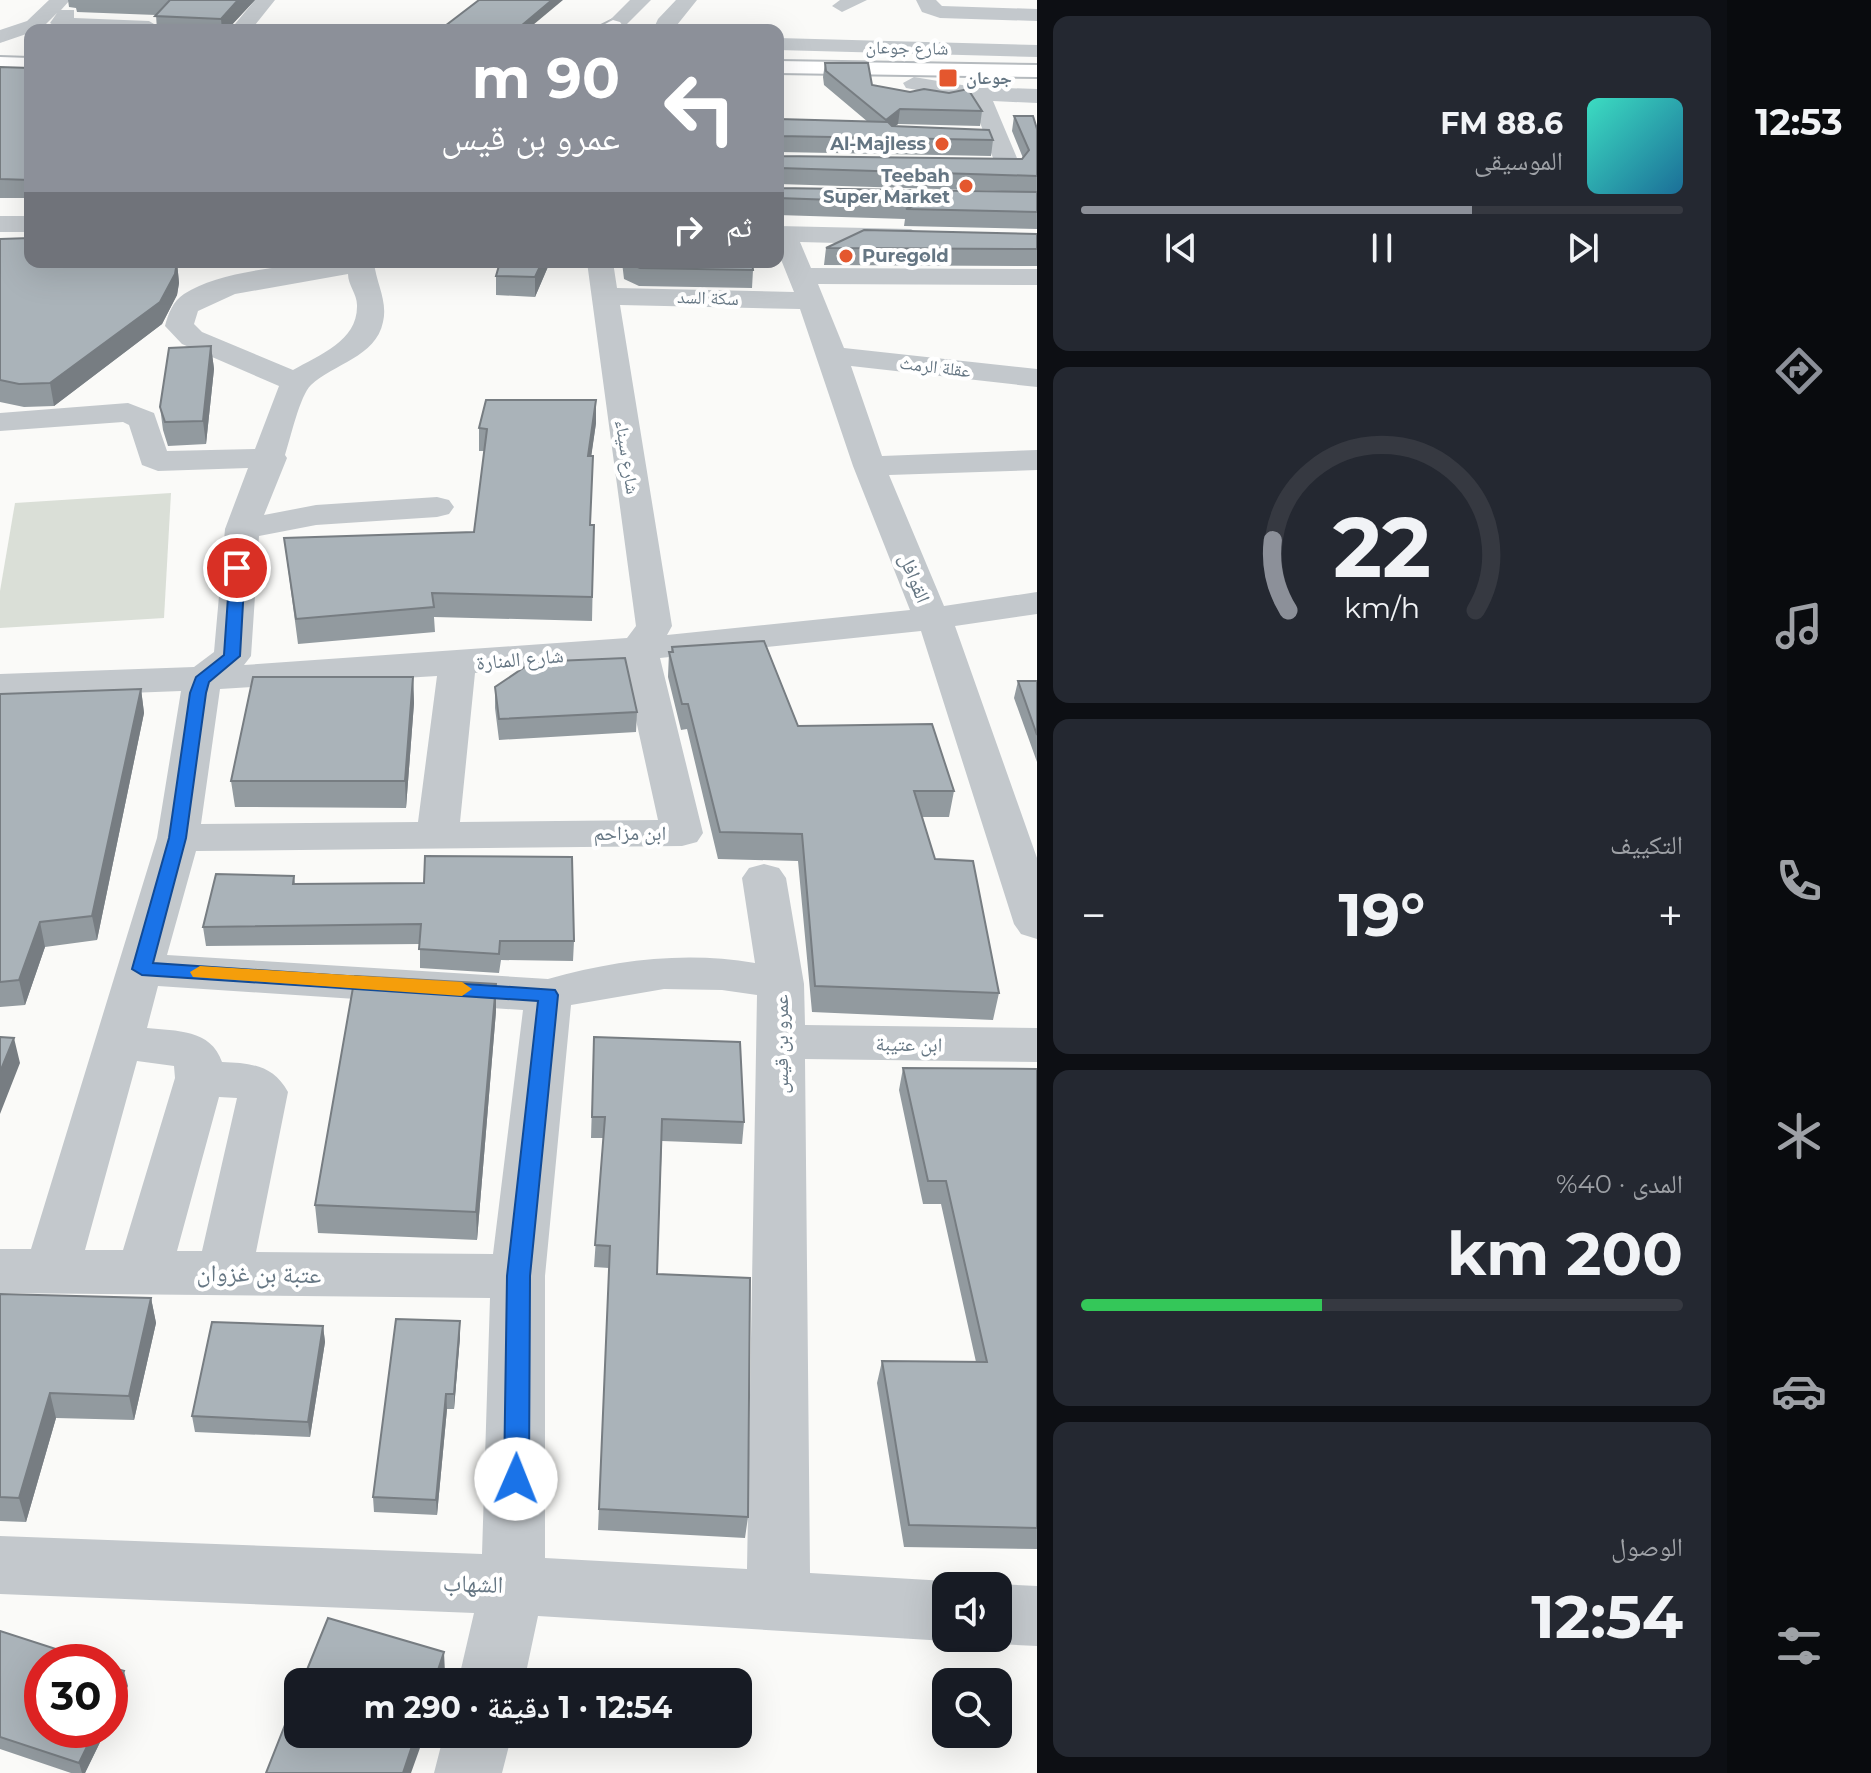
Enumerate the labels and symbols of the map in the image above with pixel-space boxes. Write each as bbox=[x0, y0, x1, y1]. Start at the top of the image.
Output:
street label: شارع جوعان bbox=[865, 36, 949, 60]
marker: جوعان bbox=[937, 67, 959, 89]
place label: جوعان bbox=[966, 67, 1012, 89]
place label: Al-Majless bbox=[829, 133, 926, 155]
marker: Al-Majless bbox=[933, 135, 951, 153]
place label: Teebah Super Market bbox=[823, 165, 950, 208]
marker: Teebah Super Market bbox=[957, 177, 975, 195]
place label: Puregold bbox=[862, 245, 949, 267]
marker: Puregold bbox=[837, 247, 855, 265]
street label: سكة السد bbox=[677, 286, 739, 310]
street label: عقلة الرمث bbox=[898, 352, 972, 382]
street label: شارع سيناء bbox=[610, 418, 644, 496]
pin bbox=[203, 534, 271, 602]
street label: القوافل bbox=[894, 550, 936, 606]
street label: شارع المنارة bbox=[475, 643, 565, 676]
street label: ابن مزاحم bbox=[594, 821, 666, 847]
street label: عمرو بن قيس bbox=[769, 994, 793, 1094]
street label: ابن عتيبة bbox=[875, 1031, 943, 1057]
street label: عتبة بن غزوان bbox=[196, 1258, 322, 1289]
position arrow bbox=[474, 1437, 558, 1521]
street label: الشهاب bbox=[442, 1568, 504, 1599]
speed limit sign: 30 bbox=[24, 1644, 128, 1748]

